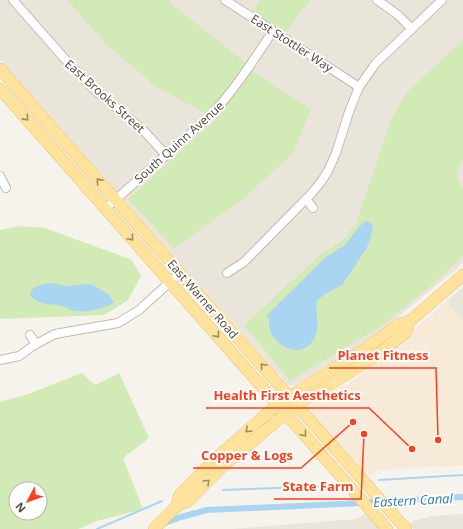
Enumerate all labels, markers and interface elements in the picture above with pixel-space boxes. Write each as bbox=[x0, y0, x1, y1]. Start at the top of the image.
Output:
street label: East Stottler Way bbox=[248, 10, 337, 76]
street label: East Brooks Street bbox=[61, 55, 149, 137]
street label: South Quinn Avenue bbox=[130, 97, 228, 187]
one-way arrow bbox=[21, 113, 29, 121]
one-way arrow bbox=[97, 178, 104, 185]
one-way arrow bbox=[127, 233, 134, 240]
street label: East Warner Road bbox=[164, 256, 242, 342]
one-way arrow bbox=[213, 330, 220, 338]
callout: Planet Fitness bbox=[329, 343, 436, 368]
text: Planet Fitness bbox=[337, 346, 429, 364]
one-way arrow bbox=[260, 363, 267, 371]
callout: Health First Aesthetics bbox=[206, 383, 369, 408]
text: Health First Aesthetics bbox=[213, 386, 361, 404]
one-way arrow bbox=[246, 425, 253, 432]
one-way arrow bbox=[299, 429, 307, 437]
callout: Copper & Logs bbox=[193, 443, 301, 468]
text: Copper & Logs bbox=[201, 446, 293, 464]
callout: State Farm bbox=[274, 474, 361, 499]
text: State Farm bbox=[282, 477, 354, 495]
one-way arrow bbox=[202, 479, 210, 487]
north arrow bbox=[8, 481, 48, 521]
water label: Eastern Canal bbox=[373, 489, 454, 511]
text: N bbox=[11, 500, 29, 516]

